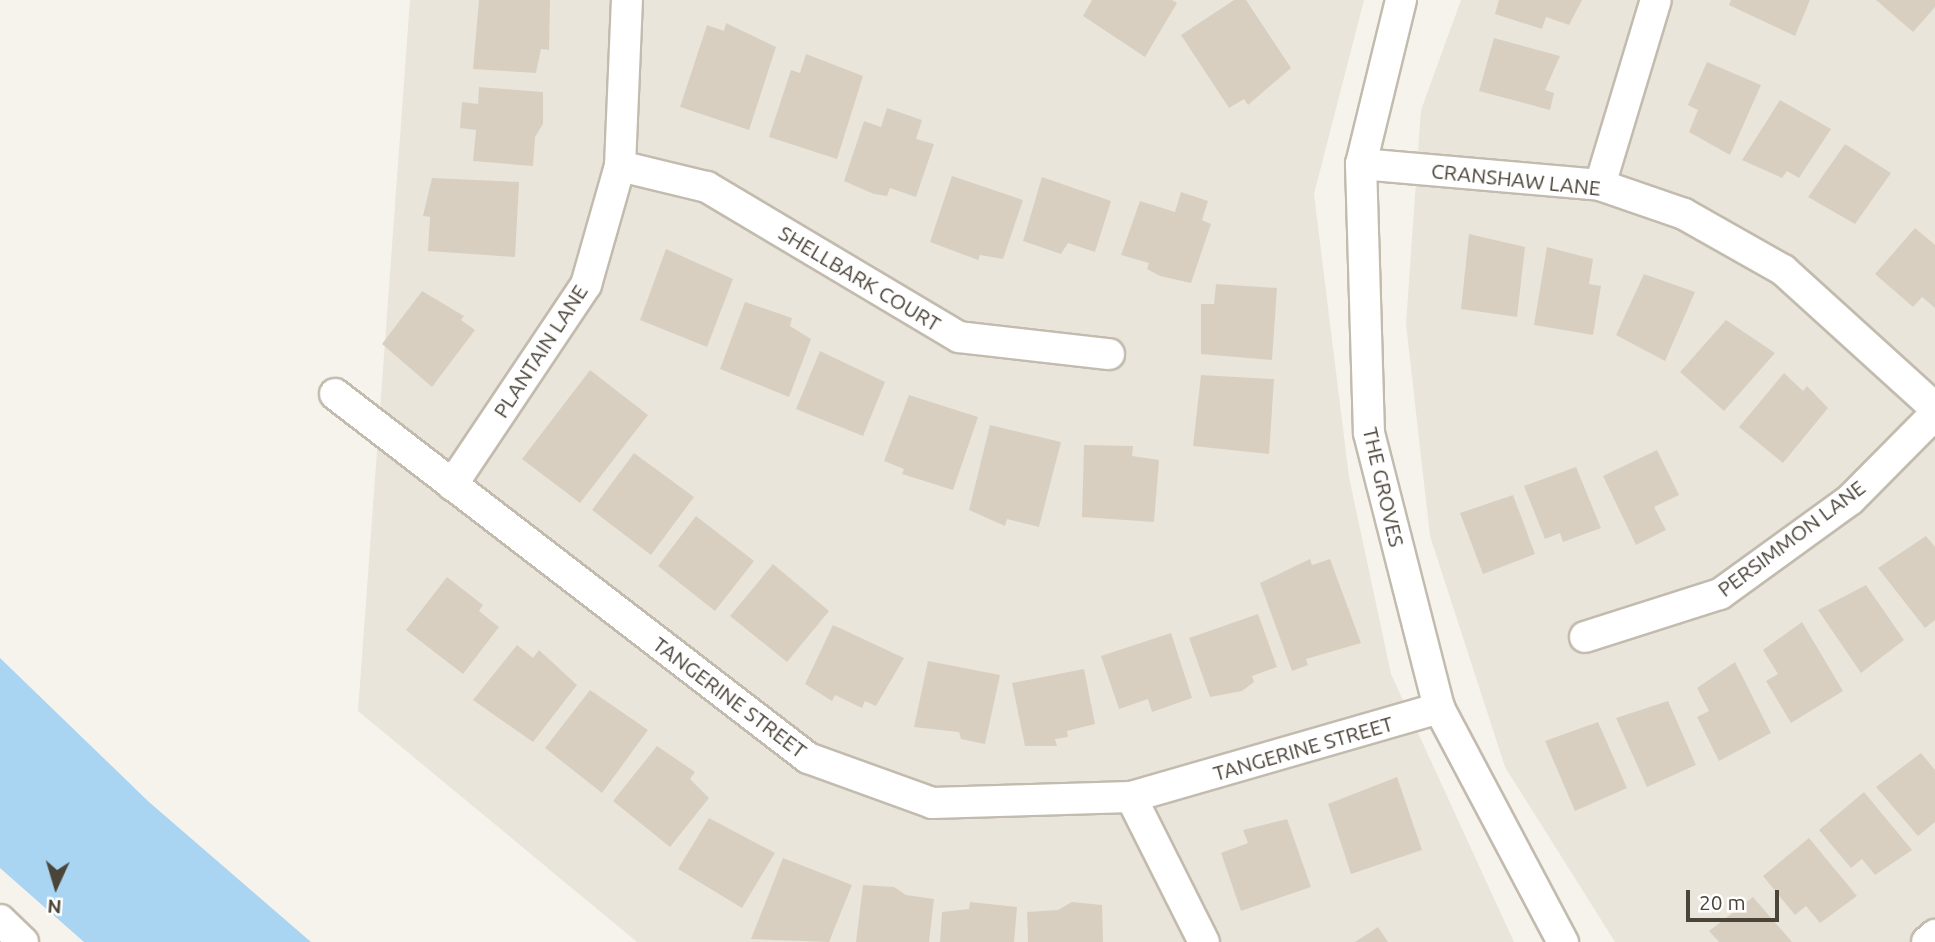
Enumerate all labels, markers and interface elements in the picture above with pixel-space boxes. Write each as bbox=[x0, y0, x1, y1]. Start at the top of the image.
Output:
street label: CRANSHAW LANE bbox=[1430, 158, 1602, 200]
street label: SHELLBARK COURT bbox=[774, 220, 946, 336]
street label: PLANTAIN LANE bbox=[488, 280, 592, 422]
street label: THE GROVES bbox=[1358, 425, 1410, 549]
street label: PERSIMMON LANE bbox=[1712, 474, 1870, 602]
street label: TANGERINE STREET bbox=[648, 631, 812, 763]
street label: TANGERINE STREET bbox=[1210, 710, 1396, 786]
north arrow bbox=[21, 851, 91, 921]
scale bar bbox=[1690, 876, 1783, 920]
text: 20 m bbox=[1699, 890, 1746, 914]
text: N bbox=[47, 895, 62, 918]

